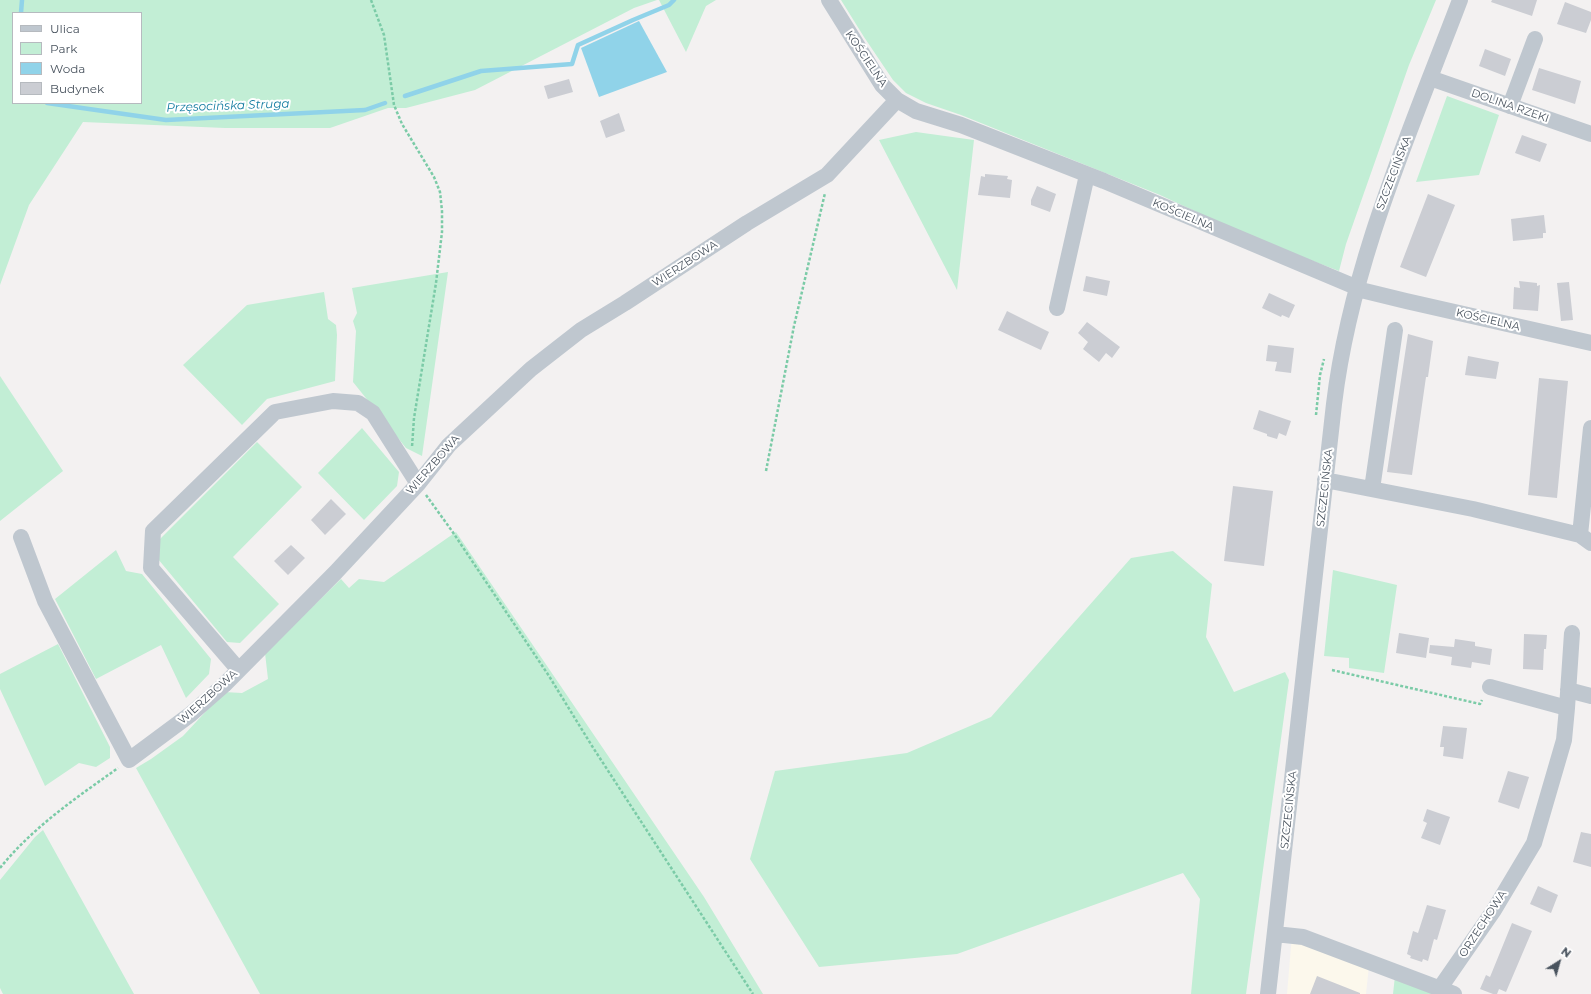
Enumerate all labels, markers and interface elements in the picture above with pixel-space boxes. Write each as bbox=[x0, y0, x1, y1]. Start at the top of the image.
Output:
legend bbox=[12, 12, 142, 104]
text: Ulica bbox=[50, 21, 80, 36]
street label: KOŚCIELNA bbox=[842, 28, 890, 90]
text: Park bbox=[50, 41, 77, 56]
text: Woda bbox=[50, 61, 85, 76]
text: Budynek bbox=[50, 81, 104, 96]
street label: DOLINA RZEKI bbox=[1469, 87, 1551, 125]
water label: Przęsocińska Struga bbox=[166, 97, 290, 115]
street label: SZCZECIŃSKA bbox=[1374, 134, 1414, 212]
street label: KOŚCIELNA bbox=[1150, 196, 1216, 234]
street label: WIERZBOWA bbox=[650, 238, 720, 290]
street label: KOŚCIELNA bbox=[1455, 306, 1521, 334]
street label: WIERZBOWA bbox=[403, 432, 463, 498]
street label: SZCZECIŃSKA bbox=[1314, 448, 1336, 528]
street label: WIERZBOWA bbox=[176, 667, 240, 727]
street label: SZCZECIŃSKA bbox=[1278, 770, 1300, 850]
street label: ORZECHOWA bbox=[1456, 888, 1510, 960]
north arrow bbox=[1539, 942, 1579, 982]
text: N bbox=[1558, 944, 1574, 961]

